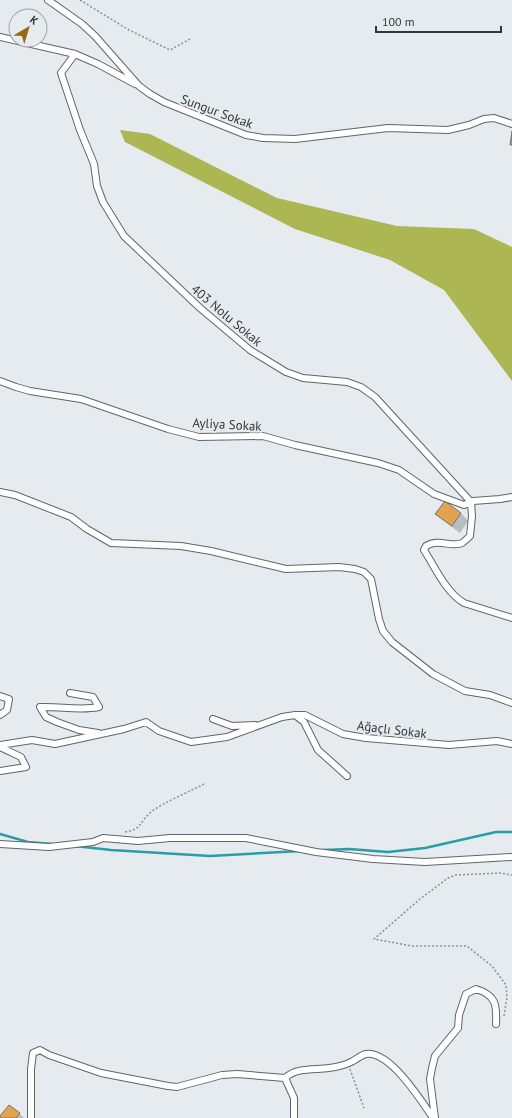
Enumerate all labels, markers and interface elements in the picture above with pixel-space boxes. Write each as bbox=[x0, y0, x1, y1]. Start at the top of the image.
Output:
north arrow bbox=[8, 8, 48, 48]
scale bar bbox=[376, 8, 501, 34]
text: K bbox=[27, 13, 41, 28]
text: 100 m bbox=[382, 14, 415, 29]
street label: Sungur Sokak bbox=[178, 91, 256, 133]
street label: 403 Nolu Sokak bbox=[188, 281, 266, 351]
street label: Ayliya Sokak bbox=[192, 414, 263, 435]
street label: Ağaçlı Sokak bbox=[356, 717, 429, 742]

